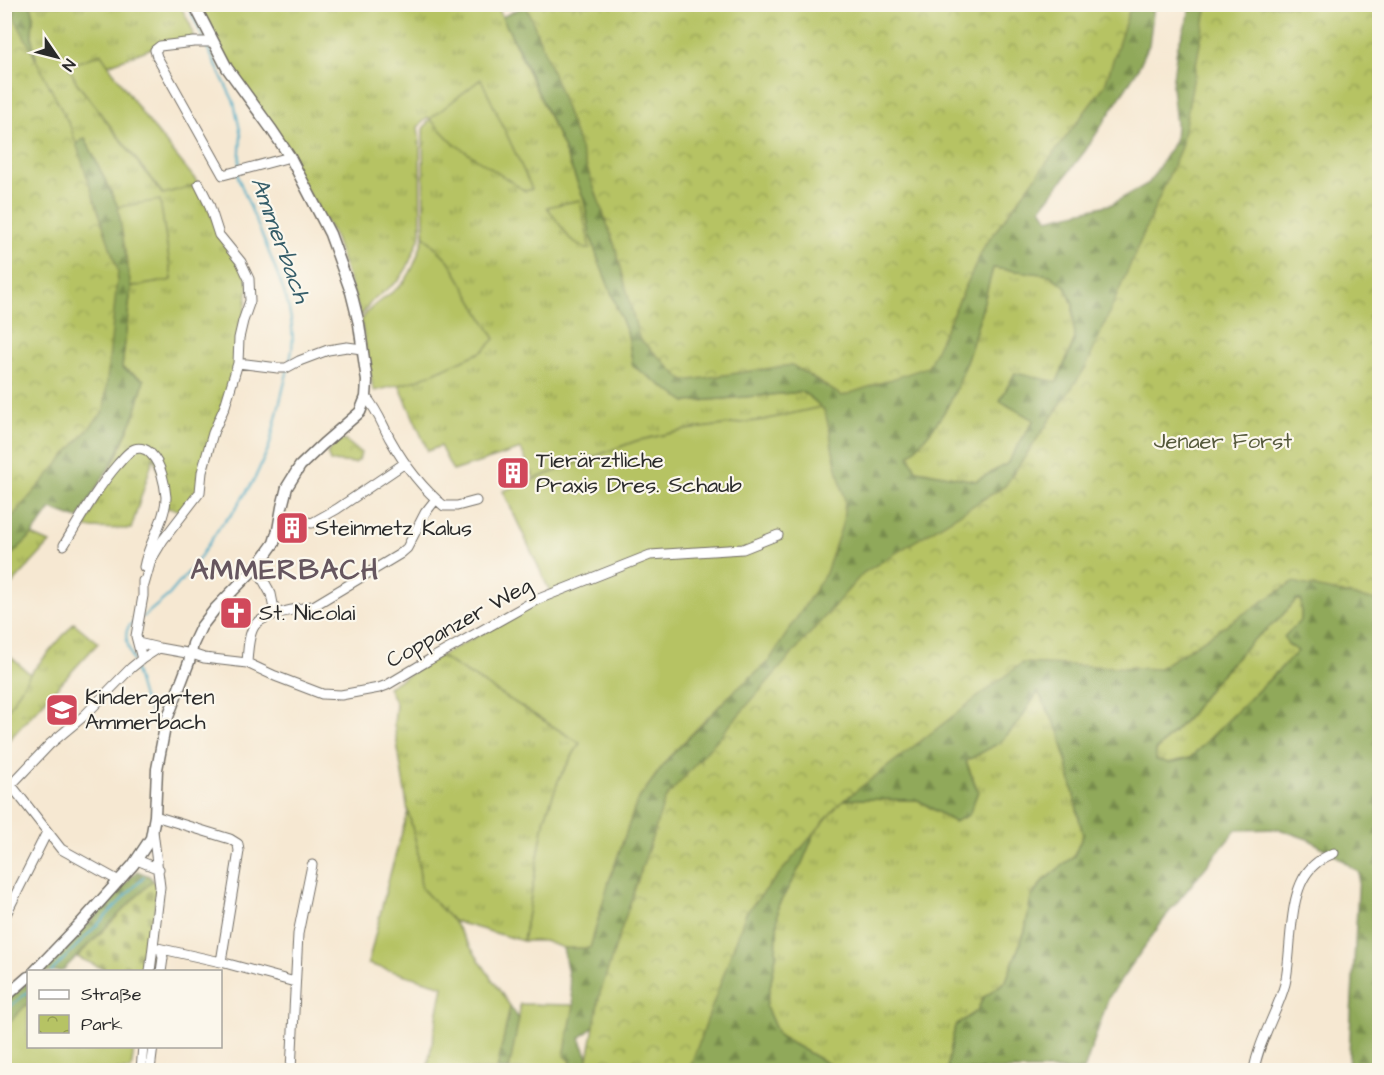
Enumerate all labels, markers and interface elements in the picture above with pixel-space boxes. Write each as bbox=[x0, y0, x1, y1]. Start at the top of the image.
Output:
north arrow bbox=[27, 27, 87, 87]
text: N bbox=[57, 55, 80, 75]
water label: Ammerbach bbox=[241, 172, 319, 309]
park label: Jenaer Forst bbox=[1154, 426, 1292, 457]
place label: Tierärztliche Praxis Dres. Schaub bbox=[536, 445, 742, 501]
building icon: Tierärztliche Praxis Dres. Schaub bbox=[495, 455, 531, 491]
building icon: Steinmetz Kalus bbox=[274, 510, 310, 546]
place label: Steinmetz Kalus bbox=[315, 513, 472, 544]
district label: AMMERBACH bbox=[191, 551, 379, 590]
street label: Coppanzer Weg bbox=[380, 570, 538, 677]
church icon: St. Nicolai bbox=[218, 595, 254, 631]
place label: St. Nicolai bbox=[259, 598, 355, 629]
place label: Kindergarten Ammerbach bbox=[85, 682, 214, 738]
school or university icon: Kindergarten Ammerbach bbox=[44, 692, 80, 728]
legend bbox=[27, 970, 222, 1048]
text: Straße bbox=[81, 982, 142, 1007]
text: Park bbox=[81, 1012, 123, 1037]

